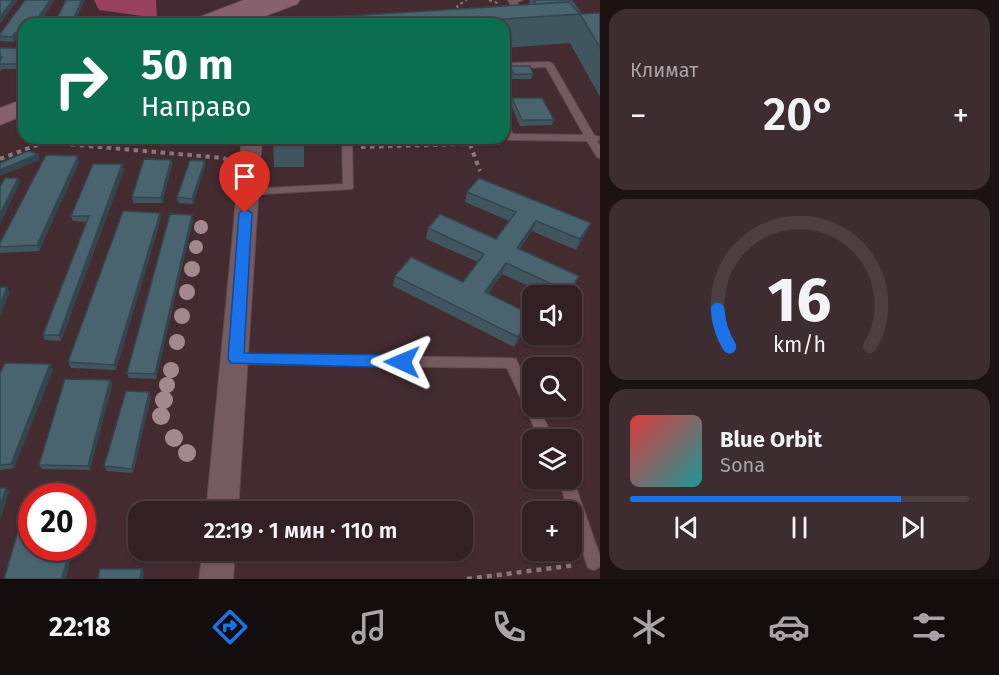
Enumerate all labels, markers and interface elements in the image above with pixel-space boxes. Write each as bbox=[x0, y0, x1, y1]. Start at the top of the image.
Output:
text: 50 m bbox=[141, 40, 234, 90]
icon: right bbox=[42, 42, 120, 120]
text: Климат bbox=[630, 58, 698, 82]
text: 20° bbox=[763, 88, 836, 142]
text: Направо bbox=[141, 91, 251, 123]
text: − bbox=[630, 96, 647, 136]
text: + bbox=[953, 96, 969, 136]
pin bbox=[219, 151, 270, 213]
icon: arrive bbox=[228, 160, 261, 193]
text: 16 bbox=[767, 263, 832, 338]
map controls bbox=[522, 285, 582, 561]
button: sound bbox=[522, 285, 582, 345]
position arrow bbox=[370, 330, 434, 394]
text: km/h bbox=[773, 332, 826, 358]
button: search bbox=[522, 357, 582, 417]
text: Blue Orbit bbox=[720, 426, 822, 453]
button: layers bbox=[522, 429, 582, 489]
text: Sona bbox=[720, 453, 765, 477]
speed limit sign: 20 bbox=[18, 483, 96, 561]
button: + bbox=[522, 501, 582, 561]
icon: previous bbox=[670, 511, 703, 544]
icon: pause bbox=[783, 511, 816, 544]
icon: next bbox=[896, 511, 929, 544]
text: 22:19 · 1 мин · 110 m bbox=[204, 517, 397, 544]
icon: directions bbox=[209, 606, 251, 648]
icon: music bbox=[348, 606, 390, 648]
icon: phone bbox=[488, 606, 530, 648]
icon: climate bbox=[628, 606, 670, 648]
icon: car bbox=[768, 606, 810, 648]
icon: filters bbox=[908, 606, 950, 648]
text: 22:18 bbox=[49, 611, 111, 643]

